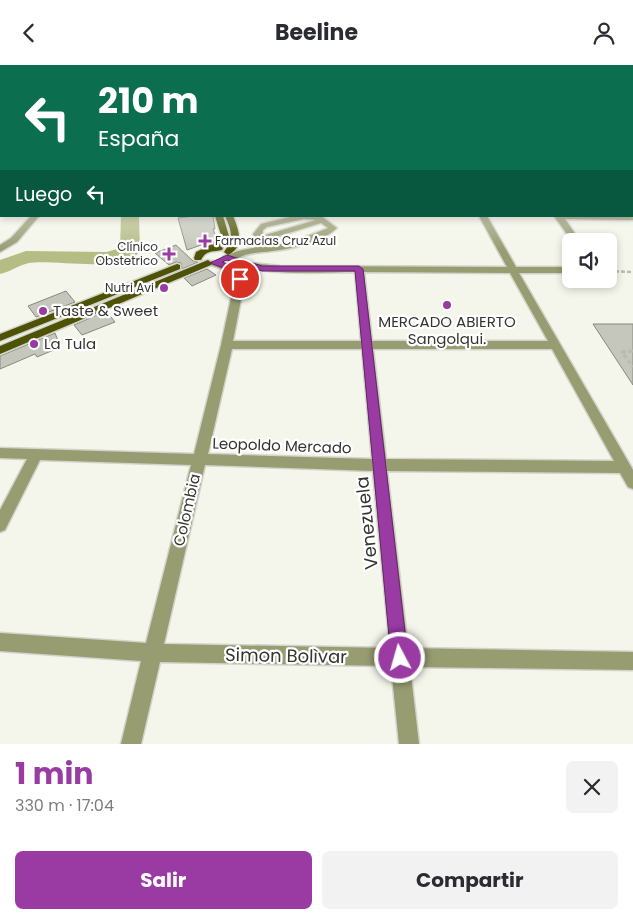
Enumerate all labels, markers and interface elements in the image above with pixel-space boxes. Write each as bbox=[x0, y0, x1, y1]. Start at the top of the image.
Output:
text: Beeline bbox=[275, 17, 358, 48]
icon: back bbox=[15, 19, 43, 47]
icon: person bbox=[590, 19, 618, 47]
text: 210 m bbox=[98, 76, 198, 125]
icon: left bbox=[15, 85, 80, 150]
text: España bbox=[98, 123, 179, 154]
icon: left bbox=[82, 180, 110, 208]
text: Luego bbox=[15, 181, 72, 208]
place label: Farmacias Cruz Azul bbox=[215, 232, 336, 249]
map controls bbox=[562, 233, 617, 288]
button: sound bbox=[562, 233, 617, 288]
marker: Farmacias Cruz Azul bbox=[199, 235, 211, 247]
place label: Clínico Obstetrico bbox=[96, 238, 158, 269]
marker: Clínico Obstetrico bbox=[162, 247, 176, 261]
pin bbox=[219, 258, 261, 300]
icon: arrive bbox=[226, 265, 254, 293]
place label: Nutri Avi bbox=[105, 279, 154, 296]
marker: Nutri Avi bbox=[158, 282, 170, 294]
marker: MERCADO ABIERTO Sangolqui. bbox=[441, 299, 453, 311]
place label: Taste & Sweet bbox=[53, 300, 158, 321]
marker: Taste & Sweet bbox=[37, 305, 49, 317]
place label: MERCADO ABIERTO Sangolqui. bbox=[378, 311, 516, 349]
place label: La Tula bbox=[44, 333, 96, 354]
marker: La Tula bbox=[28, 338, 40, 350]
street label: Leopoldo Mercado bbox=[212, 433, 352, 458]
street label: Colombia bbox=[168, 472, 205, 548]
street label: Venezuela bbox=[349, 475, 384, 571]
position arrow bbox=[373, 631, 425, 683]
street label: Simon Bolìvar bbox=[225, 642, 347, 669]
text: 1 min bbox=[15, 752, 93, 795]
button: close bbox=[566, 761, 618, 813]
text: 330 m · 17:04 bbox=[15, 794, 114, 817]
button: Salir bbox=[15, 851, 312, 909]
button: Compartir bbox=[322, 851, 618, 909]

